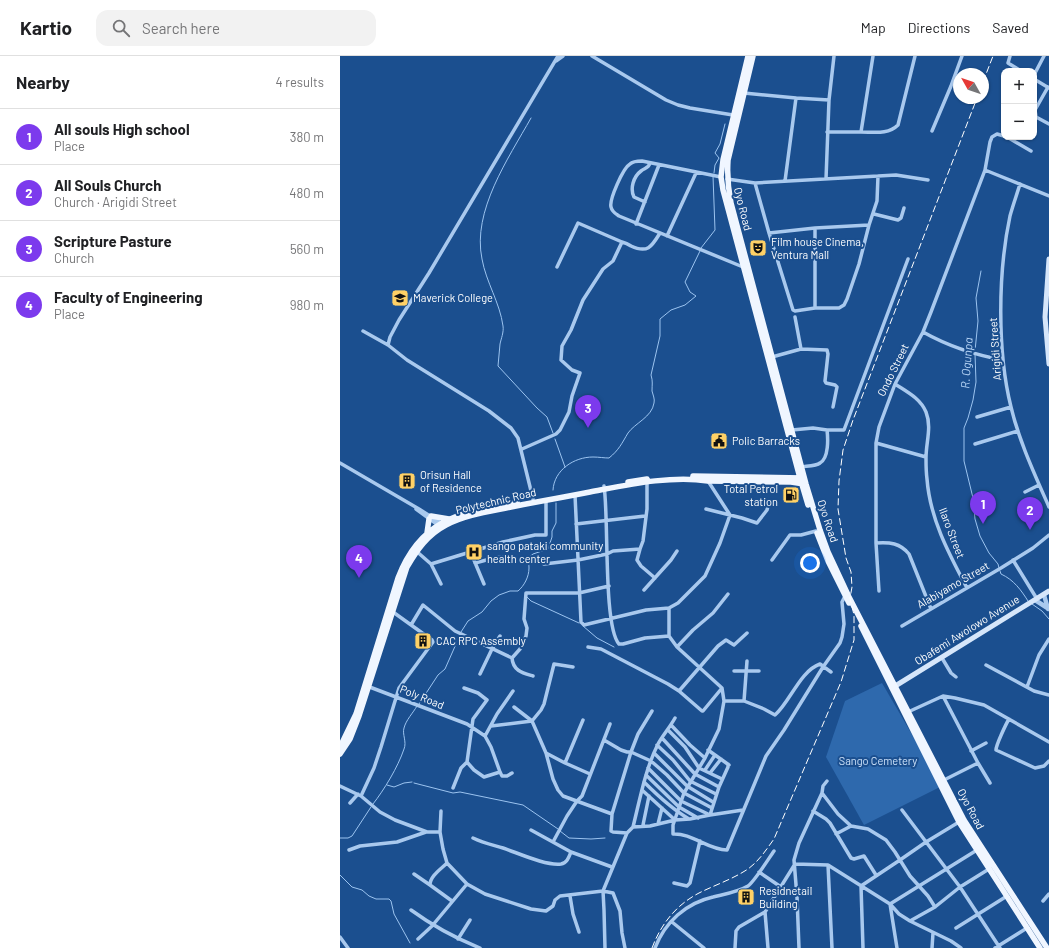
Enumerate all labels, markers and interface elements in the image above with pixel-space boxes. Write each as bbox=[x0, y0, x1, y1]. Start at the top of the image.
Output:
search box bbox=[96, 10, 376, 46]
text: Kartio bbox=[20, 16, 72, 39]
icon: search bbox=[110, 17, 132, 39]
text: Search here bbox=[142, 19, 220, 37]
text: Map bbox=[861, 19, 886, 36]
text: Directions bbox=[908, 19, 970, 36]
text: Saved bbox=[992, 19, 1029, 36]
north arrow bbox=[953, 68, 989, 104]
map controls bbox=[1001, 68, 1037, 140]
button: + bbox=[1001, 68, 1037, 104]
text: Nearby bbox=[16, 72, 70, 92]
text: 4 results bbox=[276, 74, 324, 90]
button: − bbox=[1001, 104, 1037, 140]
text: All souls High school bbox=[54, 120, 190, 138]
text: 1 bbox=[27, 129, 31, 145]
text: 380 m bbox=[290, 129, 324, 145]
text: Place bbox=[54, 138, 85, 154]
text: All Souls Church bbox=[54, 176, 161, 194]
text: 2 bbox=[25, 185, 33, 201]
text: 480 m bbox=[289, 185, 324, 201]
street label: Oyo Road bbox=[732, 186, 755, 232]
text: Church · Arigidi Street bbox=[54, 194, 177, 210]
text: Scripture Pasture bbox=[54, 232, 172, 250]
place label: Film house Cinema, Ventura Mall bbox=[771, 235, 864, 261]
theatre icon: Film house Cinema, Ventura Mall bbox=[748, 238, 768, 258]
text: 3 bbox=[25, 241, 33, 257]
text: 560 m bbox=[290, 241, 324, 257]
text: Church bbox=[54, 250, 94, 266]
text: Faculty of Engineering bbox=[54, 288, 202, 306]
school or university icon: Maverick College bbox=[390, 288, 410, 308]
place label: Maverick College bbox=[413, 291, 493, 304]
text: 4 bbox=[25, 297, 33, 313]
text: 980 m bbox=[290, 297, 324, 313]
text: Place bbox=[54, 306, 85, 322]
street label: Arigidi Street bbox=[986, 317, 1003, 381]
water label: R. Ogunpa bbox=[957, 337, 975, 389]
street label: Ondo Street bbox=[874, 341, 911, 398]
pin: 3 bbox=[575, 395, 601, 428]
public building icon: Polic Barracks bbox=[709, 431, 729, 451]
place label: Polic Barracks bbox=[732, 434, 800, 447]
place label: Orisun Hall of Residence bbox=[420, 468, 482, 494]
building icon: Orisun Hall of Residence bbox=[397, 471, 417, 491]
place label: Total Petrol station bbox=[724, 482, 778, 508]
street label: Polytechnic Road bbox=[454, 485, 537, 516]
fuel station icon: Total Petrol station bbox=[781, 485, 801, 505]
pin: 1 bbox=[970, 491, 996, 524]
pin: 2 bbox=[1017, 497, 1043, 530]
street label: Oyo Road bbox=[815, 498, 841, 544]
street label: Ilaro Street bbox=[937, 506, 968, 560]
place label: sango pataki community health center bbox=[487, 539, 603, 565]
hospital icon: sango pataki community health center bbox=[464, 542, 484, 562]
pin: 4 bbox=[346, 545, 372, 578]
your location bbox=[800, 553, 820, 573]
street label: Alabiyamo Street bbox=[914, 559, 991, 611]
street label: Obafemi Awolowo Avenue bbox=[912, 592, 1022, 667]
building icon: CAC RPC Assembly bbox=[413, 631, 433, 651]
place label: CAC RPC Assembly bbox=[436, 634, 526, 647]
street label: Poly Road bbox=[398, 682, 446, 711]
park label: Sango Cemetery bbox=[839, 754, 917, 767]
street label: Oyo Road bbox=[955, 786, 988, 831]
place label: Residnetail Building bbox=[759, 884, 812, 910]
building icon: Residnetail Building bbox=[736, 887, 756, 907]

